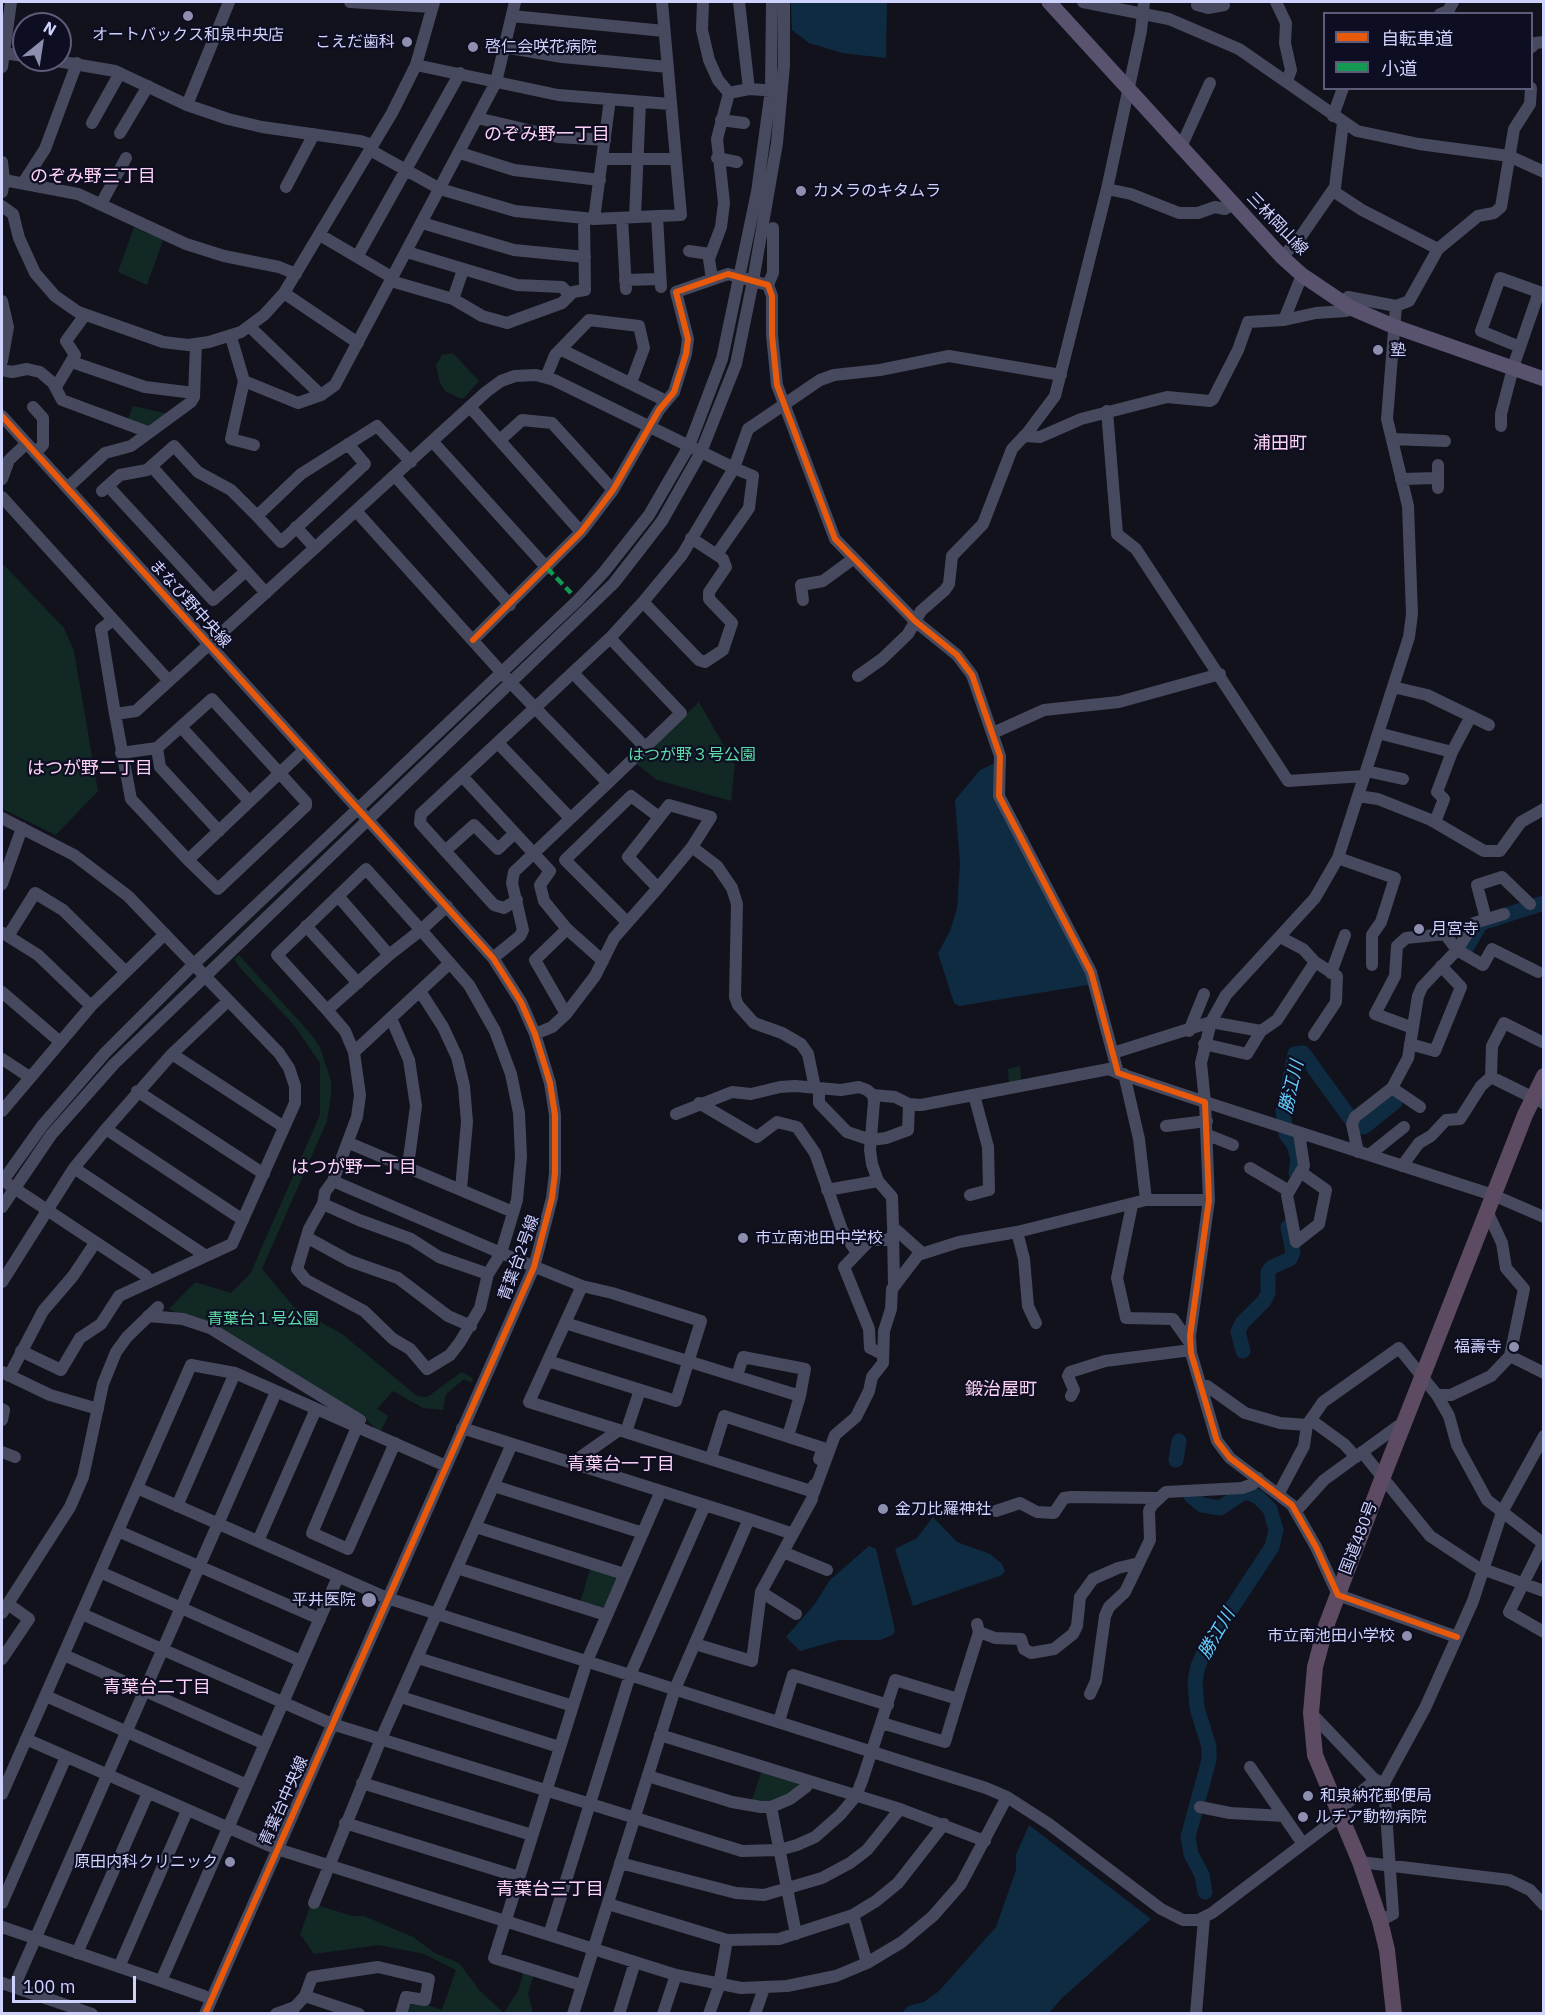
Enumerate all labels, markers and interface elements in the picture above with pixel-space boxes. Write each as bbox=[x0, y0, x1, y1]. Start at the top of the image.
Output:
marker: オートバックス和泉中央店 bbox=[181, 9, 195, 23]
north arrow bbox=[12, 12, 72, 72]
legend bbox=[1323, 12, 1533, 90]
text: N bbox=[40, 17, 60, 40]
place label: オートバックス和泉中央店 bbox=[92, 25, 284, 45]
text: 自転車道 bbox=[1381, 27, 1453, 50]
place label: こえだ歯科 bbox=[315, 32, 395, 52]
marker: こえだ歯科 bbox=[400, 35, 414, 49]
place label: 啓仁会咲花病院 bbox=[485, 37, 597, 57]
marker: 啓仁会咲花病院 bbox=[466, 40, 480, 54]
text: 小道 bbox=[1381, 57, 1417, 80]
district label: のぞみ野一丁目 bbox=[484, 124, 610, 146]
district label: のぞみ野三丁目 bbox=[30, 166, 156, 188]
place label: カメラのキタムラ bbox=[813, 181, 941, 201]
marker: カメラのキタムラ bbox=[794, 184, 808, 198]
street label: 三林岡山線 bbox=[1242, 189, 1312, 259]
place label: 塾 bbox=[1390, 340, 1406, 360]
marker: 塾 bbox=[1371, 343, 1385, 357]
district label: 浦田町 bbox=[1253, 433, 1307, 455]
street label: まなび野中央線 bbox=[145, 556, 235, 652]
park label: はつが野３号公園 bbox=[628, 745, 756, 765]
district label: はつが野二丁目 bbox=[27, 758, 153, 780]
place label: 月宮寺 bbox=[1431, 919, 1479, 939]
marker: 月宮寺 bbox=[1412, 922, 1426, 936]
water label: 勝江川 bbox=[1275, 1058, 1309, 1116]
district label: はつが野一丁目 bbox=[291, 1157, 417, 1179]
street label: 青葉台2号線 bbox=[495, 1213, 543, 1303]
place label: 市立南池田中学校 bbox=[755, 1228, 883, 1248]
marker: 市立南池田中学校 bbox=[736, 1231, 750, 1245]
park label: 青葉台１号公園 bbox=[207, 1309, 319, 1329]
place label: 福壽寺 bbox=[1454, 1337, 1502, 1357]
marker: 福壽寺 bbox=[1507, 1340, 1521, 1354]
district label: 鍛治屋町 bbox=[965, 1379, 1037, 1401]
district label: 青葉台一丁目 bbox=[567, 1454, 675, 1476]
place label: 金刀比羅神社 bbox=[895, 1499, 991, 1519]
street label: 国道480号 bbox=[1336, 1499, 1382, 1577]
marker: 金刀比羅神社 bbox=[876, 1502, 890, 1516]
place label: 平井医院 bbox=[292, 1590, 356, 1610]
marker: 平井医院 bbox=[360, 1591, 378, 1609]
water label: 勝江川 bbox=[1194, 1605, 1240, 1663]
place label: 市立南池田小学校 bbox=[1267, 1626, 1395, 1646]
marker: 市立南池田小学校 bbox=[1400, 1629, 1414, 1643]
district label: 青葉台二丁目 bbox=[103, 1677, 211, 1699]
street label: 青葉台中央線 bbox=[256, 1753, 312, 1849]
place label: 和泉納花郵便局 bbox=[1320, 1786, 1432, 1806]
marker: 和泉納花郵便局 bbox=[1301, 1789, 1315, 1803]
place label: ルチア動物病院 bbox=[1315, 1807, 1427, 1827]
marker: ルチア動物病院 bbox=[1296, 1810, 1310, 1824]
place label: 原田内科クリニック bbox=[74, 1852, 218, 1872]
marker: 原田内科クリニック bbox=[223, 1855, 237, 1869]
district label: 青葉台三丁目 bbox=[496, 1879, 604, 1901]
scale bar bbox=[15, 1964, 140, 2002]
text: 100 m bbox=[23, 1975, 75, 1998]

